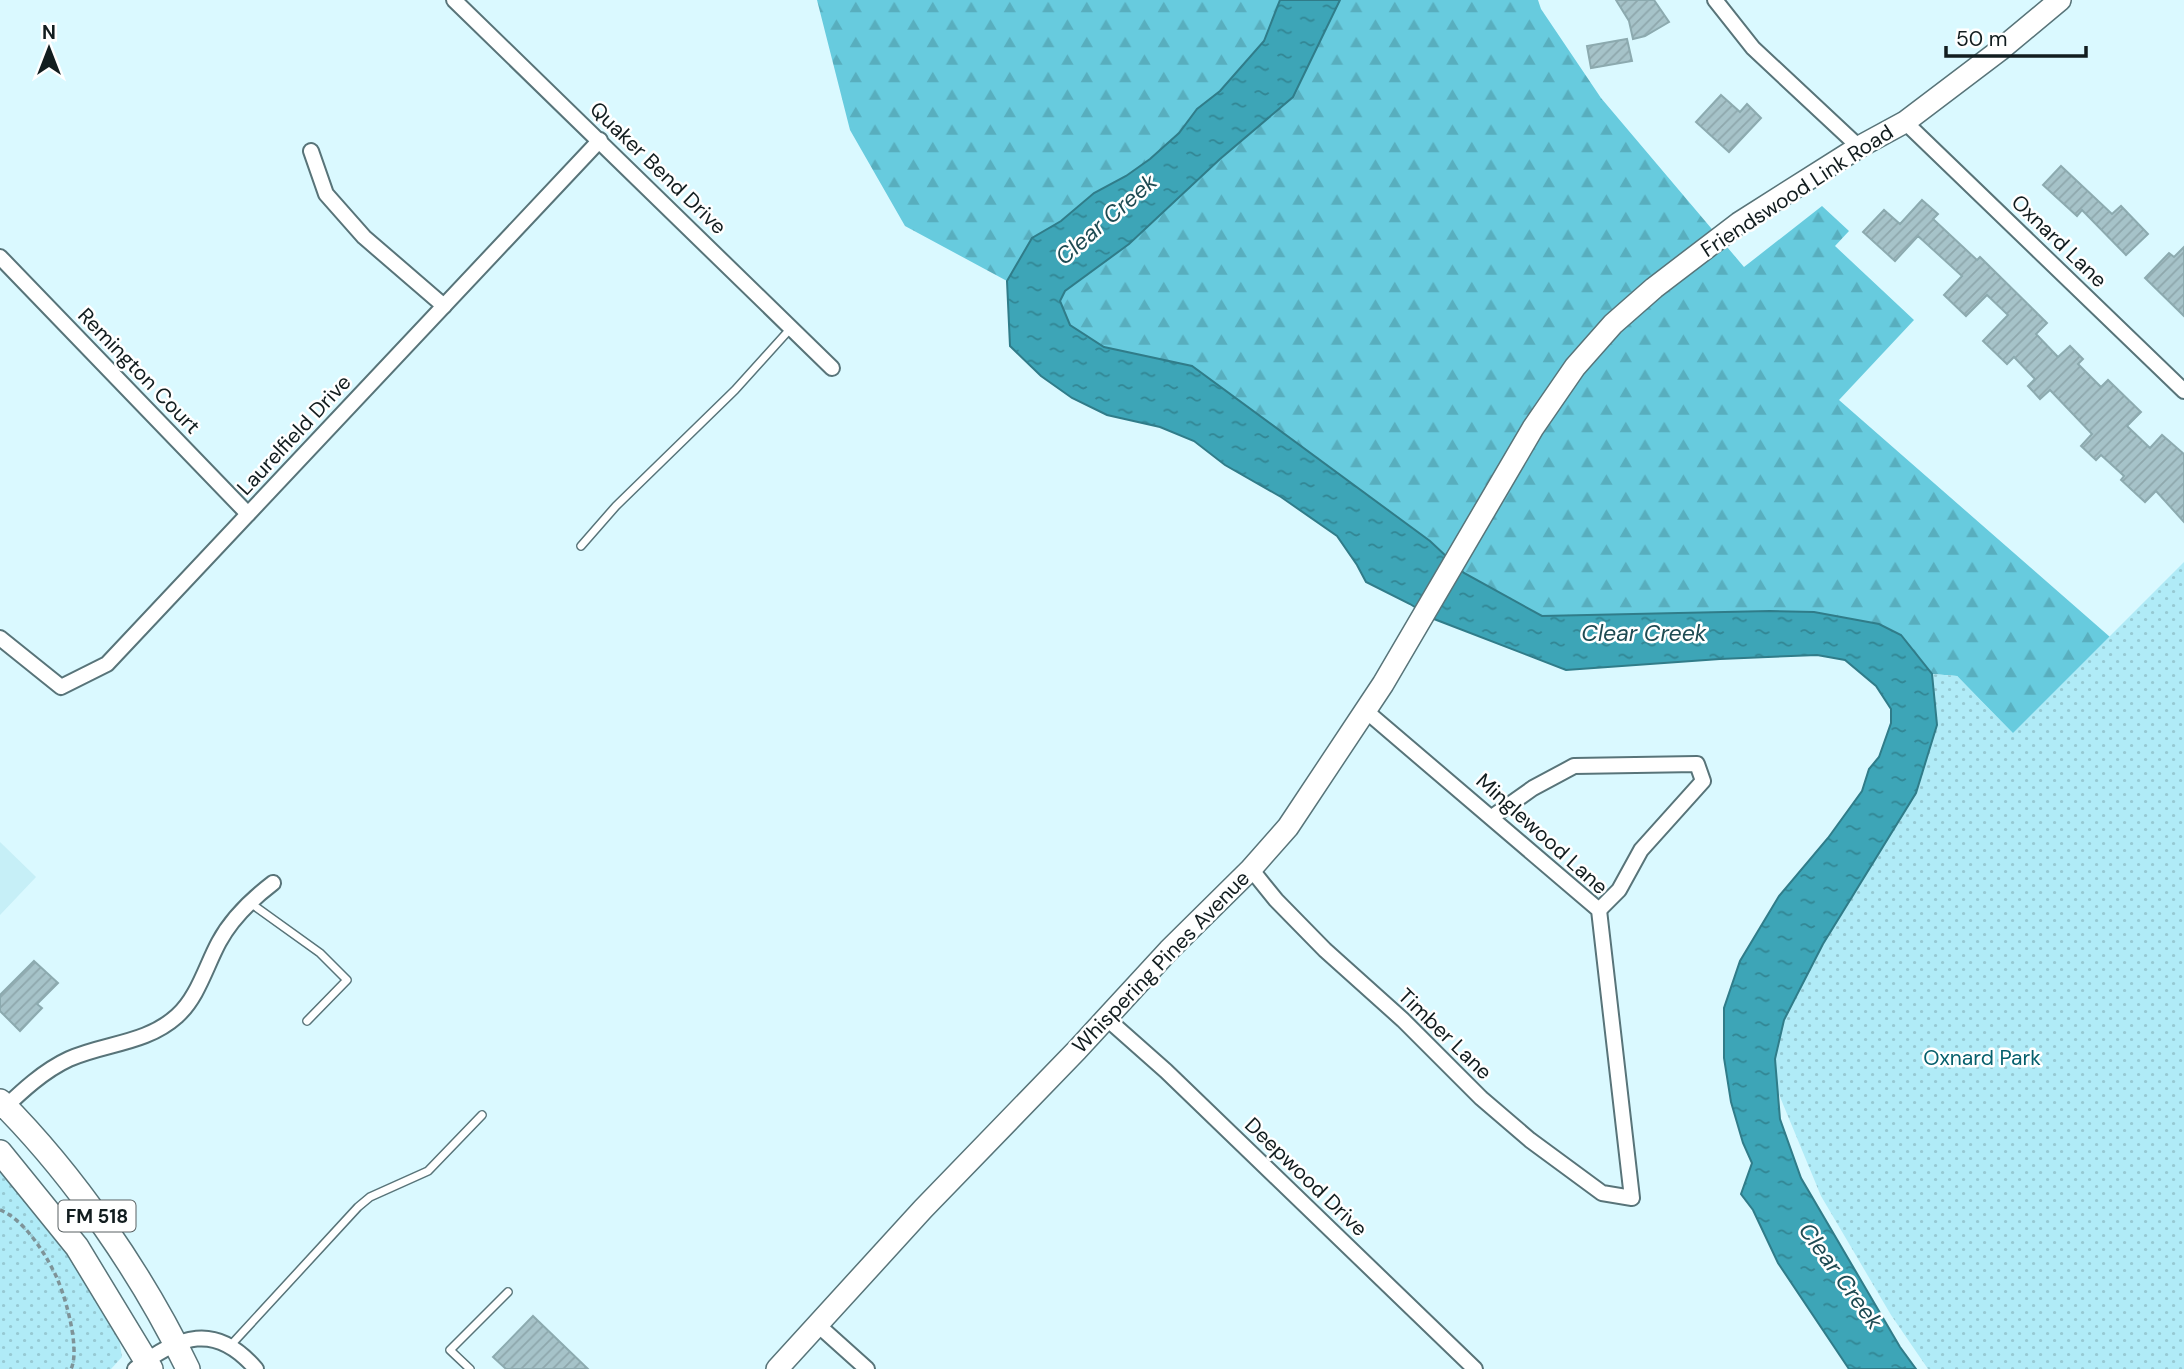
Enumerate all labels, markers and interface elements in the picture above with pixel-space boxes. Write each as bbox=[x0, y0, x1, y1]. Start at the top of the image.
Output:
north arrow bbox=[14, 14, 84, 84]
scale bar bbox=[1946, 14, 2086, 58]
text: N bbox=[42, 20, 56, 45]
text: 50 m bbox=[1956, 25, 2007, 53]
street label: Quaker Bend Drive bbox=[584, 95, 732, 241]
street label: Friendswood Link Road bbox=[1696, 118, 1898, 264]
water label: Clear Creek bbox=[1049, 166, 1163, 271]
street label: Oxnard Lane bbox=[2005, 188, 2113, 294]
street label: Remington Court bbox=[72, 302, 206, 440]
street label: Laurelfield Drive bbox=[231, 369, 357, 501]
water label: Clear Creek bbox=[1581, 618, 1707, 648]
street label: Minglewood Lane bbox=[1470, 767, 1614, 901]
street label: Whispering Pines Avenue bbox=[1066, 864, 1256, 1059]
street label: Timber Lane bbox=[1392, 982, 1498, 1086]
park label: Oxnard Park bbox=[1923, 1044, 2041, 1072]
street label: Deepwood Drive bbox=[1239, 1111, 1373, 1243]
road number: FM 518 bbox=[58, 1200, 136, 1232]
water label: Clear Creek bbox=[1792, 1217, 1890, 1336]

